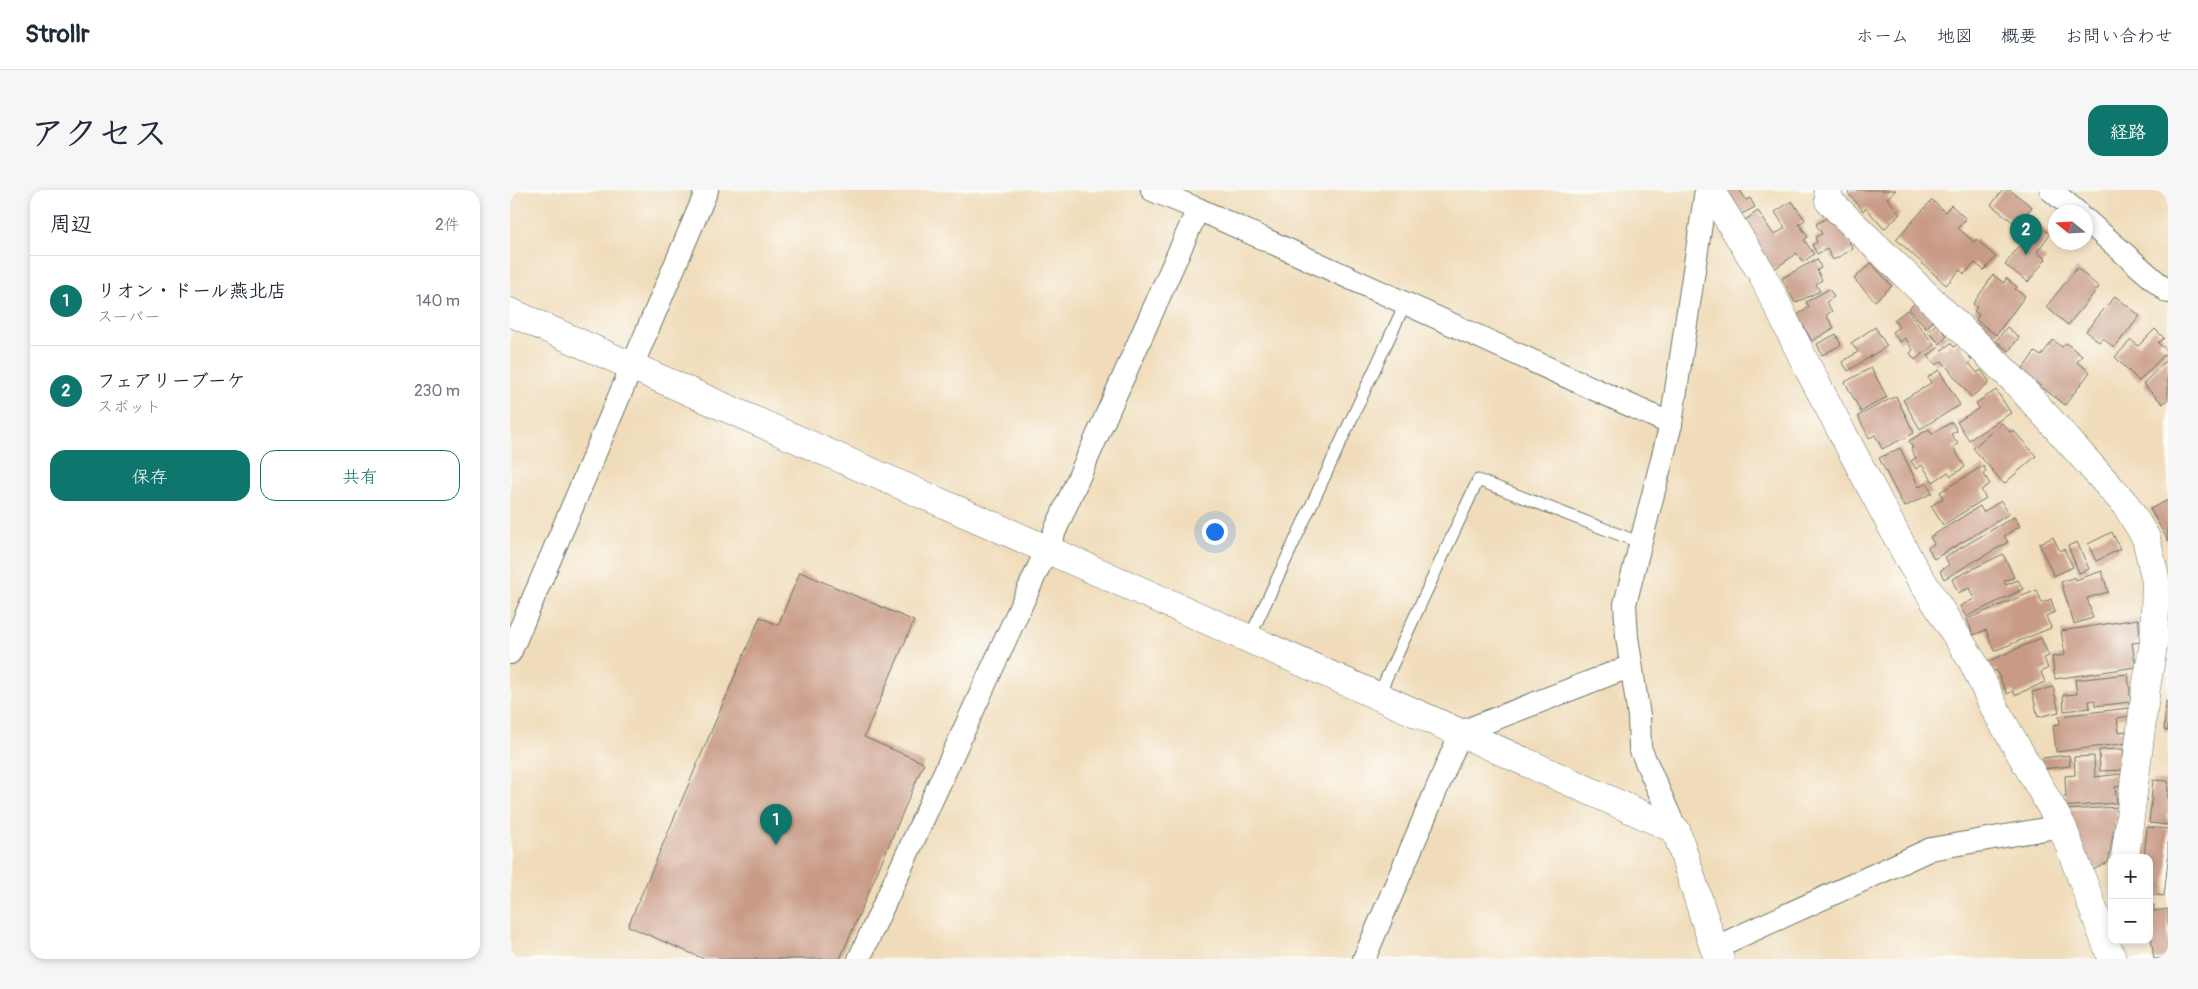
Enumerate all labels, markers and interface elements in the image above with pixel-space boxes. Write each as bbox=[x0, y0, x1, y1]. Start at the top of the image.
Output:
text: Strollr bbox=[25, 20, 90, 49]
text: ホーム bbox=[1856, 25, 1909, 48]
text: 地図 bbox=[1937, 25, 1973, 48]
text: 概要 bbox=[2001, 25, 2037, 48]
text: お問い合わせ bbox=[2065, 25, 2173, 48]
button: 経路 bbox=[2088, 105, 2168, 156]
text: アクセス bbox=[30, 112, 168, 156]
north arrow bbox=[2048, 205, 2093, 250]
text: 周辺 bbox=[50, 211, 92, 238]
pin: 2 bbox=[2010, 214, 2042, 255]
text: 2件 bbox=[435, 215, 460, 235]
text: リオン・ドール燕北店 bbox=[97, 279, 286, 303]
text: 1 bbox=[63, 291, 69, 311]
text: 140 m bbox=[416, 291, 460, 311]
text: スーパー bbox=[97, 307, 160, 327]
text: フェアリーブーケ bbox=[97, 369, 245, 393]
text: 2 bbox=[62, 381, 70, 401]
text: 230 m bbox=[414, 381, 460, 401]
text: スポット bbox=[97, 397, 161, 417]
button: 保存 bbox=[50, 450, 250, 501]
button: 共有 bbox=[260, 450, 460, 501]
your location bbox=[1202, 519, 1228, 545]
pin: 1 bbox=[760, 804, 792, 845]
map controls bbox=[2108, 854, 2153, 944]
button: + bbox=[2108, 854, 2153, 899]
button: − bbox=[2108, 899, 2153, 944]

